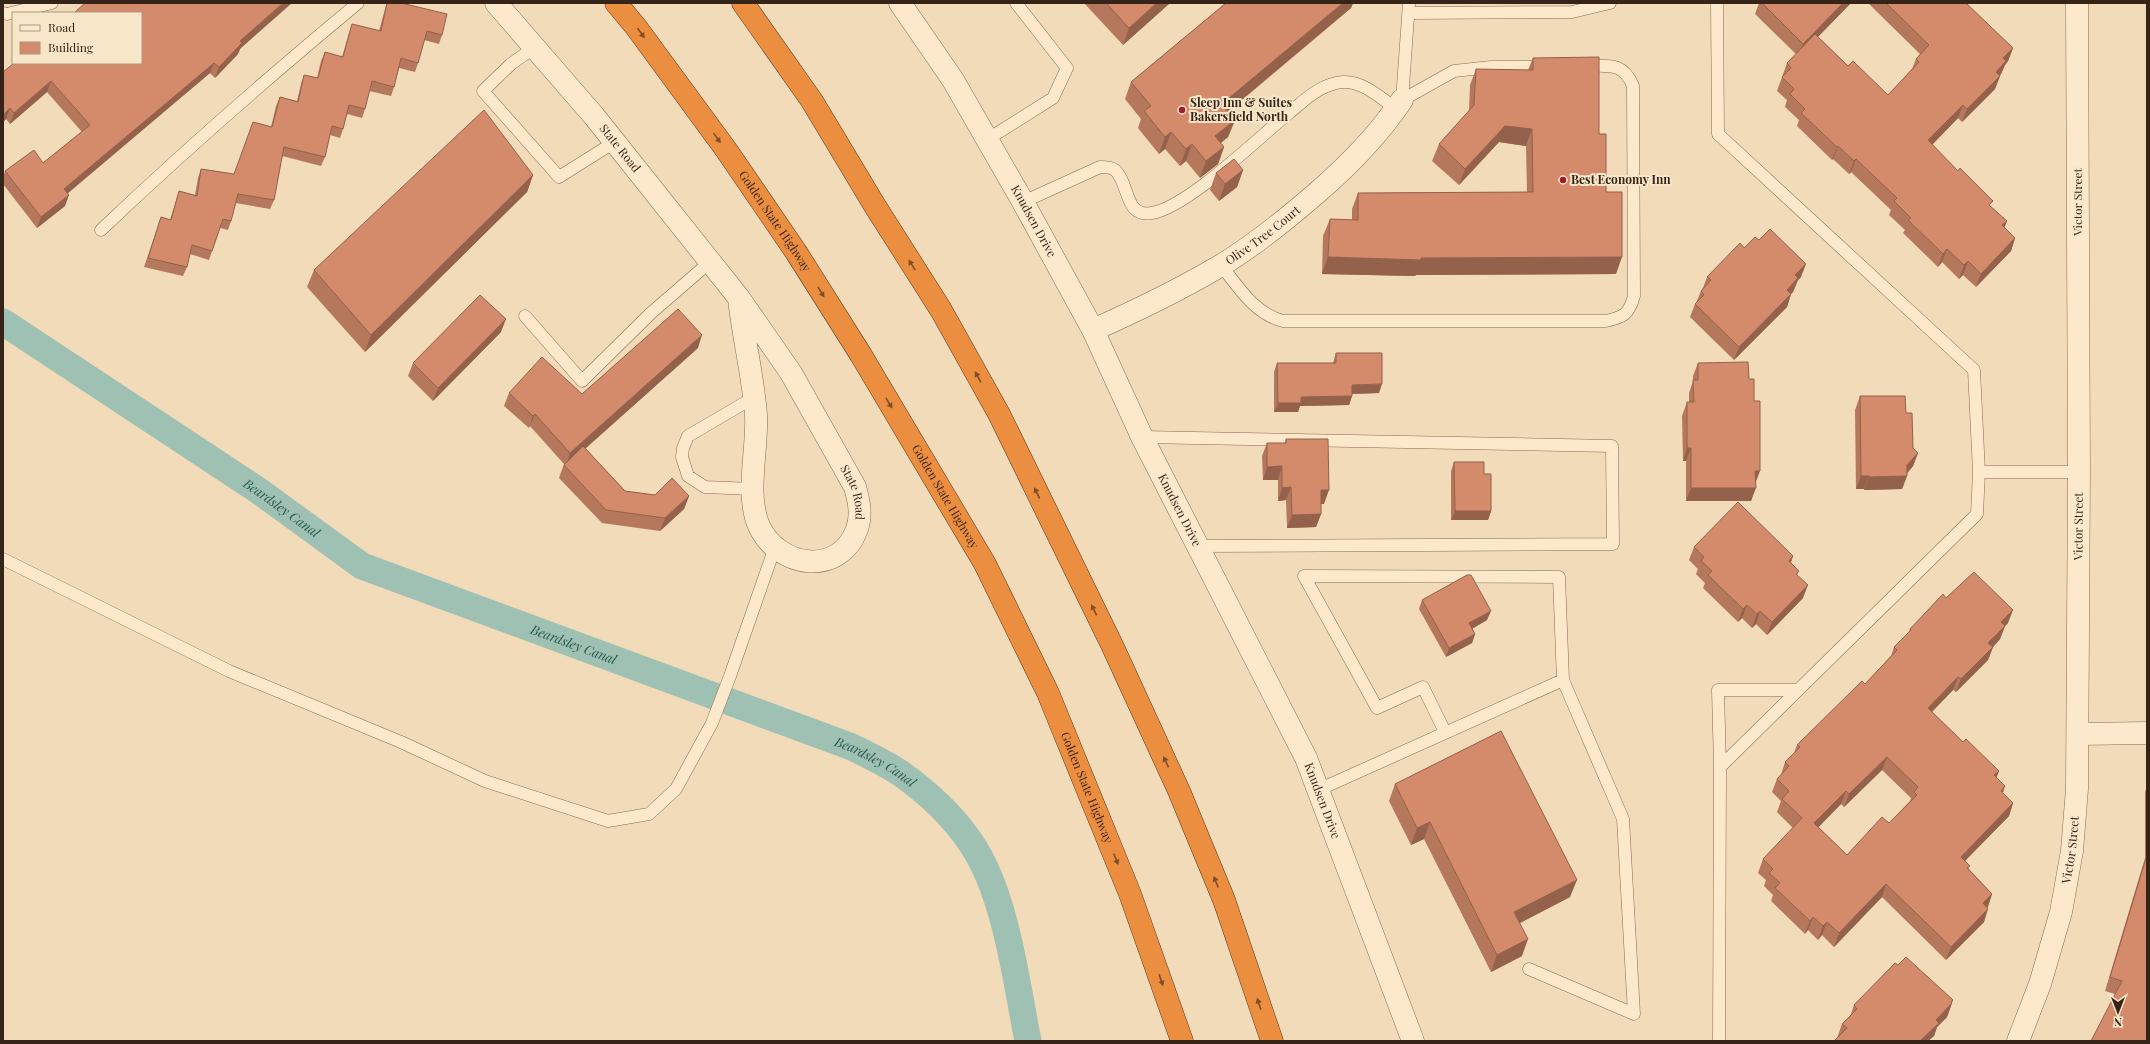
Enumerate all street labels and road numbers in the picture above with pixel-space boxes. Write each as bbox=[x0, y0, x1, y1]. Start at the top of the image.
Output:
street label: State Road bbox=[596, 120, 645, 175]
street label: Golden State Highway bbox=[736, 167, 815, 274]
street label: Victor Street bbox=[2069, 167, 2085, 237]
street label: Knudsen Drive bbox=[1008, 182, 1061, 260]
street label: Olive Tree Court bbox=[1222, 201, 1304, 268]
street label: Golden State Highway bbox=[909, 441, 983, 551]
street label: State Road bbox=[837, 462, 869, 520]
street label: Knudsen Drive bbox=[1155, 471, 1206, 549]
street label: Victor Street bbox=[2069, 492, 2086, 561]
street label: Golden State Highway bbox=[1058, 729, 1117, 845]
street label: Knudsen Drive bbox=[1302, 760, 1345, 841]
street label: Victor Street bbox=[2057, 815, 2082, 886]

